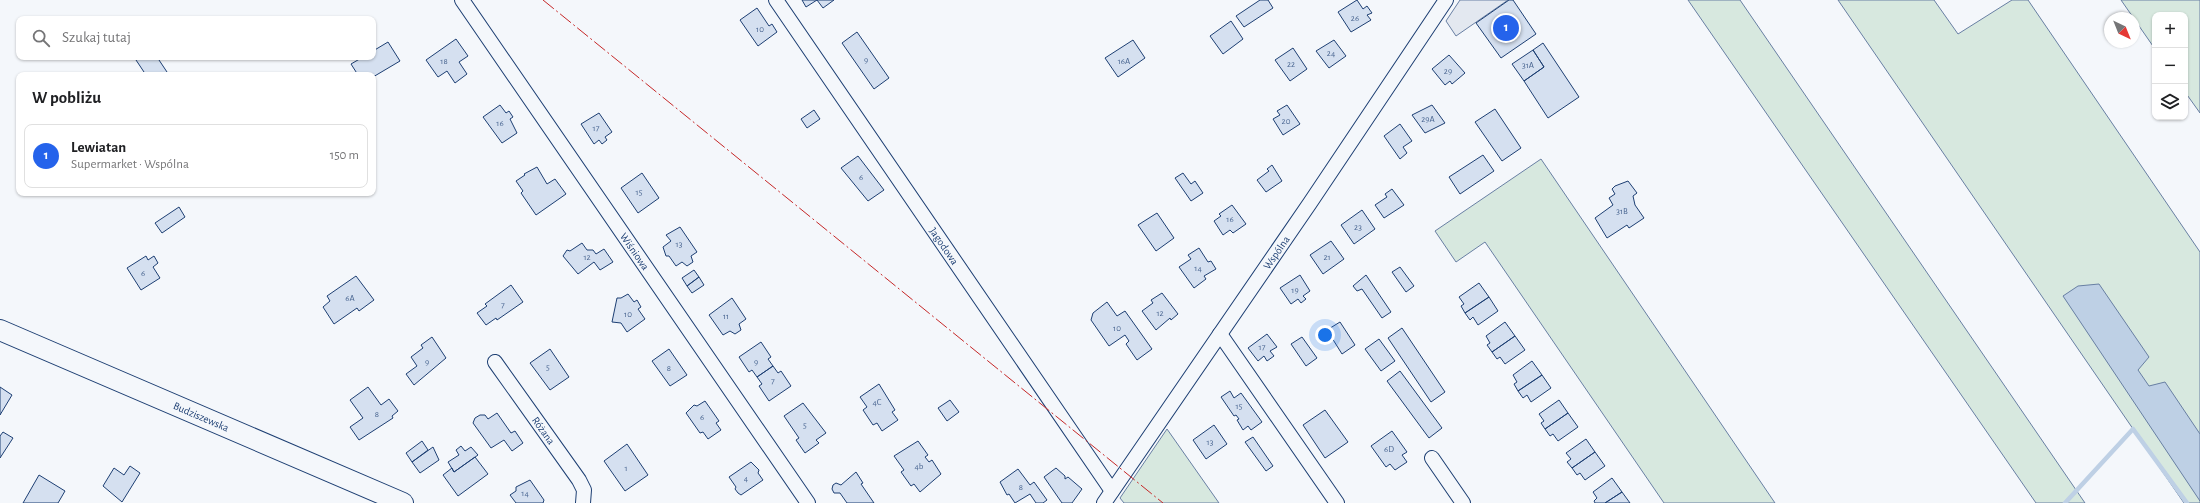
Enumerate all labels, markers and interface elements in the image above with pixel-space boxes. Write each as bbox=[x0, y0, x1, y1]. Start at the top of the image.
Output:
north arrow bbox=[2104, 12, 2140, 48]
map controls bbox=[2152, 12, 2188, 120]
button: + bbox=[2152, 12, 2188, 48]
pin: 1 bbox=[1493, 13, 1519, 43]
house number: 26 bbox=[1351, 14, 1359, 23]
search box bbox=[16, 16, 376, 60]
house number: 10 bbox=[756, 25, 764, 34]
icon: search bbox=[30, 27, 52, 49]
text: Szukaj tutaj bbox=[62, 30, 131, 45]
button: − bbox=[2152, 48, 2188, 84]
house number: 24 bbox=[1327, 49, 1336, 58]
house number: 9 bbox=[864, 56, 868, 65]
house number: 18 bbox=[440, 57, 448, 66]
house number: 16A bbox=[1118, 57, 1130, 66]
house number: 22 bbox=[1287, 60, 1295, 69]
house number: 31A bbox=[1522, 61, 1534, 70]
house number: 29 bbox=[1444, 67, 1452, 76]
button: layers bbox=[2152, 84, 2188, 120]
text: W pobliżu bbox=[32, 89, 101, 106]
house number: 29A bbox=[1421, 115, 1435, 124]
house number: 20 bbox=[1282, 117, 1291, 126]
house number: 16 bbox=[496, 119, 504, 128]
house number: 17 bbox=[593, 124, 600, 133]
text: Lewiatan bbox=[71, 140, 126, 155]
text: 1 bbox=[44, 149, 48, 162]
text: 150 m bbox=[330, 149, 359, 162]
text: Supermarket · Wspólna bbox=[71, 158, 189, 171]
house number: 6 bbox=[859, 173, 863, 182]
house number: 15 bbox=[636, 188, 643, 197]
house number: 31B bbox=[1616, 207, 1628, 216]
house number: 16 bbox=[1226, 215, 1234, 224]
house number: 23 bbox=[1354, 223, 1362, 232]
street label: Jagodowa bbox=[927, 226, 960, 267]
street label: Wiśniowa bbox=[618, 231, 651, 272]
street label: Wspólna bbox=[1261, 234, 1292, 271]
house number: 13 bbox=[676, 240, 683, 249]
house number: 12 bbox=[583, 253, 591, 262]
house number: 21 bbox=[1323, 253, 1331, 262]
house number: 14 bbox=[1194, 264, 1202, 273]
house number: 6 bbox=[141, 269, 145, 278]
house number: 19 bbox=[1291, 286, 1299, 295]
house number: 6A bbox=[345, 294, 355, 303]
house number: 7 bbox=[501, 301, 505, 310]
house number: 12 bbox=[1156, 309, 1164, 318]
house number: 10 bbox=[624, 310, 632, 319]
house number: 11 bbox=[723, 312, 729, 321]
house number: 10 bbox=[1113, 324, 1121, 333]
your location bbox=[1315, 325, 1335, 345]
house number: 17 bbox=[1259, 343, 1266, 352]
house number: 9 bbox=[425, 358, 429, 367]
house number: 9 bbox=[754, 358, 758, 367]
house number: 5 bbox=[546, 363, 550, 372]
house number: 8 bbox=[667, 364, 671, 373]
house number: 7 bbox=[771, 377, 775, 386]
house number: 4C bbox=[872, 398, 882, 407]
street label: Budziszewska bbox=[172, 400, 231, 434]
house number: 15 bbox=[1236, 402, 1243, 411]
house number: 8 bbox=[375, 410, 379, 419]
house number: 6 bbox=[700, 413, 704, 422]
street label: Różana bbox=[530, 415, 557, 447]
house number: 5 bbox=[803, 421, 807, 430]
house number: 13 bbox=[1207, 438, 1214, 447]
house number: 6D bbox=[1384, 445, 1394, 454]
house number: 4b bbox=[915, 462, 924, 471]
house number: 1 bbox=[624, 464, 628, 473]
house number: 4 bbox=[744, 474, 749, 483]
house number: 8 bbox=[1019, 483, 1023, 492]
house number: 14 bbox=[521, 489, 529, 498]

